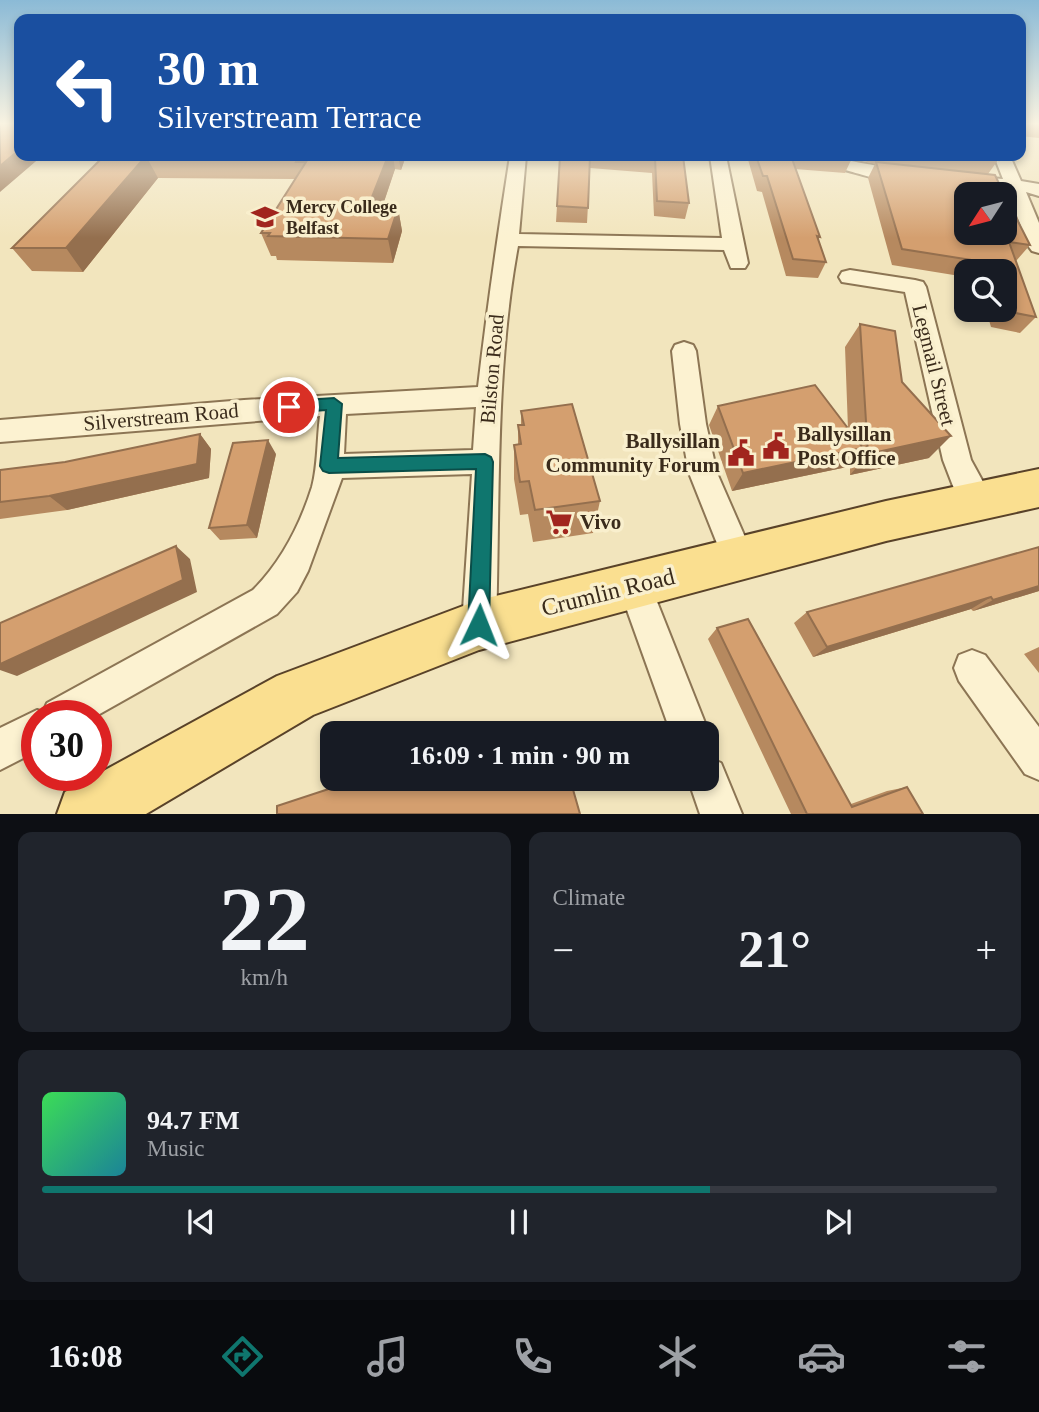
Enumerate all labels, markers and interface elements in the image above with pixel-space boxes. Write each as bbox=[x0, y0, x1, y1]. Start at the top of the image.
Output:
text: 30 m bbox=[157, 41, 259, 96]
icon: left bbox=[42, 42, 133, 133]
text: Silverstream Terrace bbox=[157, 99, 422, 135]
north arrow bbox=[954, 182, 1017, 245]
map controls bbox=[954, 182, 1017, 322]
place label: Mercy College Belfast bbox=[286, 197, 397, 238]
school or university icon: Mercy College Belfast bbox=[250, 202, 280, 232]
button: search bbox=[954, 259, 1017, 322]
street label: Legmail Street bbox=[907, 302, 961, 428]
street label: Bilston Road bbox=[475, 313, 509, 425]
pin bbox=[259, 377, 319, 437]
icon: arrive bbox=[270, 388, 308, 426]
street label: Silverstream Road bbox=[82, 398, 240, 436]
place label: Ballysillan Post Office bbox=[797, 422, 896, 470]
place label: Ballysillan Community Forum bbox=[546, 429, 720, 477]
public building icon: Ballysillan Post Office bbox=[761, 431, 791, 461]
public building icon: Ballysillan Community Forum bbox=[726, 438, 756, 468]
supermarket icon: Vivo bbox=[544, 507, 574, 537]
place label: Vivo bbox=[580, 510, 621, 534]
street label: Crumlin Road bbox=[539, 563, 677, 621]
position arrow bbox=[442, 588, 516, 662]
speed limit sign: 30 bbox=[21, 700, 112, 791]
text: 16:09 · 1 min · 90 m bbox=[409, 741, 630, 770]
text: 22 bbox=[219, 869, 310, 970]
text: Climate bbox=[553, 885, 625, 910]
text: 21° bbox=[738, 921, 811, 978]
text: − bbox=[553, 929, 574, 971]
text: + bbox=[976, 929, 997, 971]
text: km/h bbox=[241, 965, 288, 990]
text: 94.7 FM bbox=[147, 1106, 239, 1135]
text: Music bbox=[147, 1136, 205, 1161]
icon: previous bbox=[182, 1203, 220, 1241]
icon: pause bbox=[500, 1203, 538, 1241]
icon: next bbox=[819, 1203, 857, 1241]
icon: directions bbox=[218, 1332, 267, 1381]
icon: music bbox=[363, 1332, 412, 1381]
icon: phone bbox=[508, 1332, 557, 1381]
icon: climate bbox=[653, 1332, 702, 1381]
icon: car bbox=[797, 1332, 846, 1381]
icon: filters bbox=[942, 1332, 991, 1381]
text: 16:08 bbox=[48, 1338, 123, 1374]

